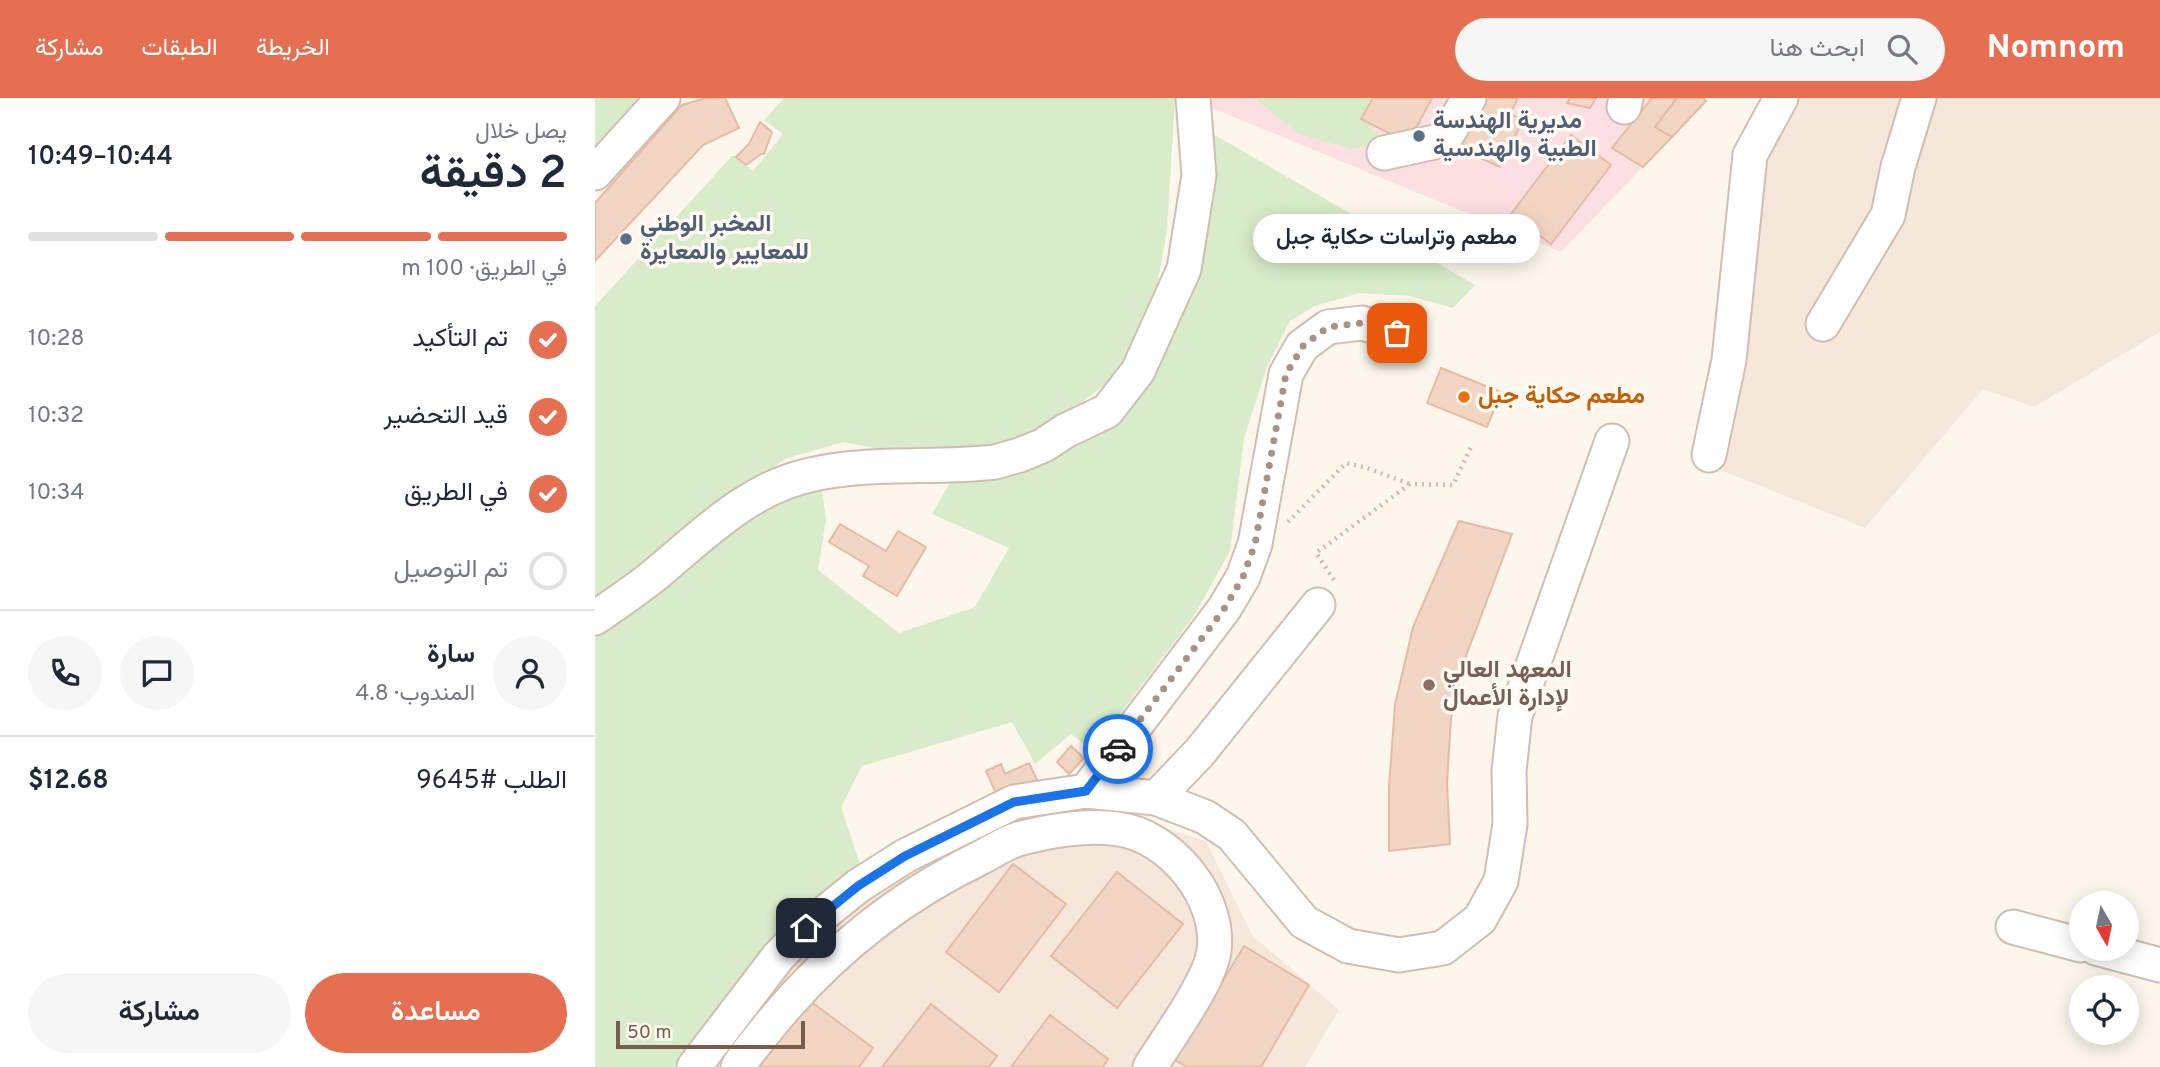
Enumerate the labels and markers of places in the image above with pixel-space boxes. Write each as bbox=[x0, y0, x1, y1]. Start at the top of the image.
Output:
place label: مديرية الهندسة الطبية والهندسية bbox=[1433, 107, 1597, 165]
marker: مديرية الهندسة الطبية والهندسية bbox=[1411, 128, 1427, 144]
place label: المخبر الوطني للمعايير والمعايرة bbox=[640, 210, 809, 268]
callout: مطعم وتراسات حكاية جبل bbox=[1253, 214, 1540, 263]
marker: المخبر الوطني للمعايير والمعايرة bbox=[618, 231, 634, 247]
pin bbox=[1367, 303, 1427, 363]
place label: مطعم حكاية جبل bbox=[1478, 382, 1645, 412]
marker: مطعم حكاية جبل bbox=[1456, 389, 1472, 405]
place label: المعهد العالي لإدارة الأعمال bbox=[1443, 656, 1572, 714]
marker: المعهد العالي لإدارة الأعمال bbox=[1421, 677, 1437, 693]
pin bbox=[776, 898, 836, 958]

